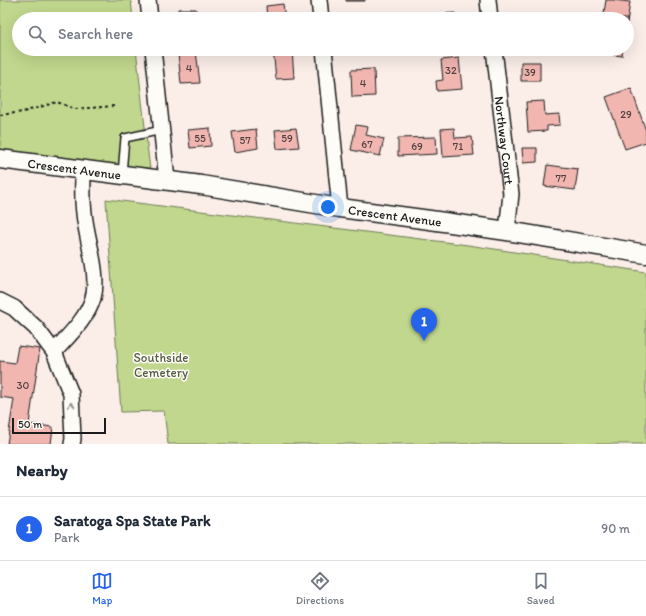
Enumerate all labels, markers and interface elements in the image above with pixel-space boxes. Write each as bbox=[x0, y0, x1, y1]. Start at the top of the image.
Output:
search box bbox=[12, 12, 634, 56]
icon: search bbox=[26, 23, 48, 45]
text: Search here bbox=[58, 25, 133, 43]
house number: 4 bbox=[186, 62, 193, 75]
house number: 32 bbox=[445, 64, 457, 77]
house number: 39 bbox=[524, 66, 536, 79]
house number: 4 bbox=[360, 77, 367, 90]
street label: Northway Court bbox=[492, 95, 517, 186]
house number: 29 bbox=[620, 108, 632, 121]
house number: 55 bbox=[194, 132, 206, 145]
house number: 59 bbox=[281, 132, 293, 145]
house number: 57 bbox=[239, 134, 251, 147]
house number: 67 bbox=[361, 138, 373, 151]
house number: 69 bbox=[411, 140, 423, 153]
house number: 71 bbox=[453, 140, 463, 153]
street label: Crescent Avenue bbox=[27, 155, 122, 182]
house number: 77 bbox=[556, 172, 567, 185]
your location bbox=[318, 197, 338, 217]
street label: Crescent Avenue bbox=[347, 202, 443, 229]
pin: 1 bbox=[411, 308, 437, 341]
park label: Southside Cemetery bbox=[133, 350, 189, 380]
house number: 30 bbox=[17, 379, 30, 392]
one-way arrow bbox=[67, 402, 76, 408]
scale bar bbox=[12, 416, 106, 435]
text: 50 m bbox=[18, 418, 42, 431]
text: Nearby bbox=[16, 460, 68, 480]
text: Saratoga Spa State Park bbox=[54, 512, 211, 530]
text: 1 bbox=[26, 521, 32, 536]
text: 90 m bbox=[601, 521, 630, 536]
text: Park bbox=[54, 530, 80, 545]
tab: Map bbox=[91, 570, 113, 607]
tab: Directions bbox=[296, 570, 344, 607]
tab: Saved bbox=[527, 570, 555, 607]

